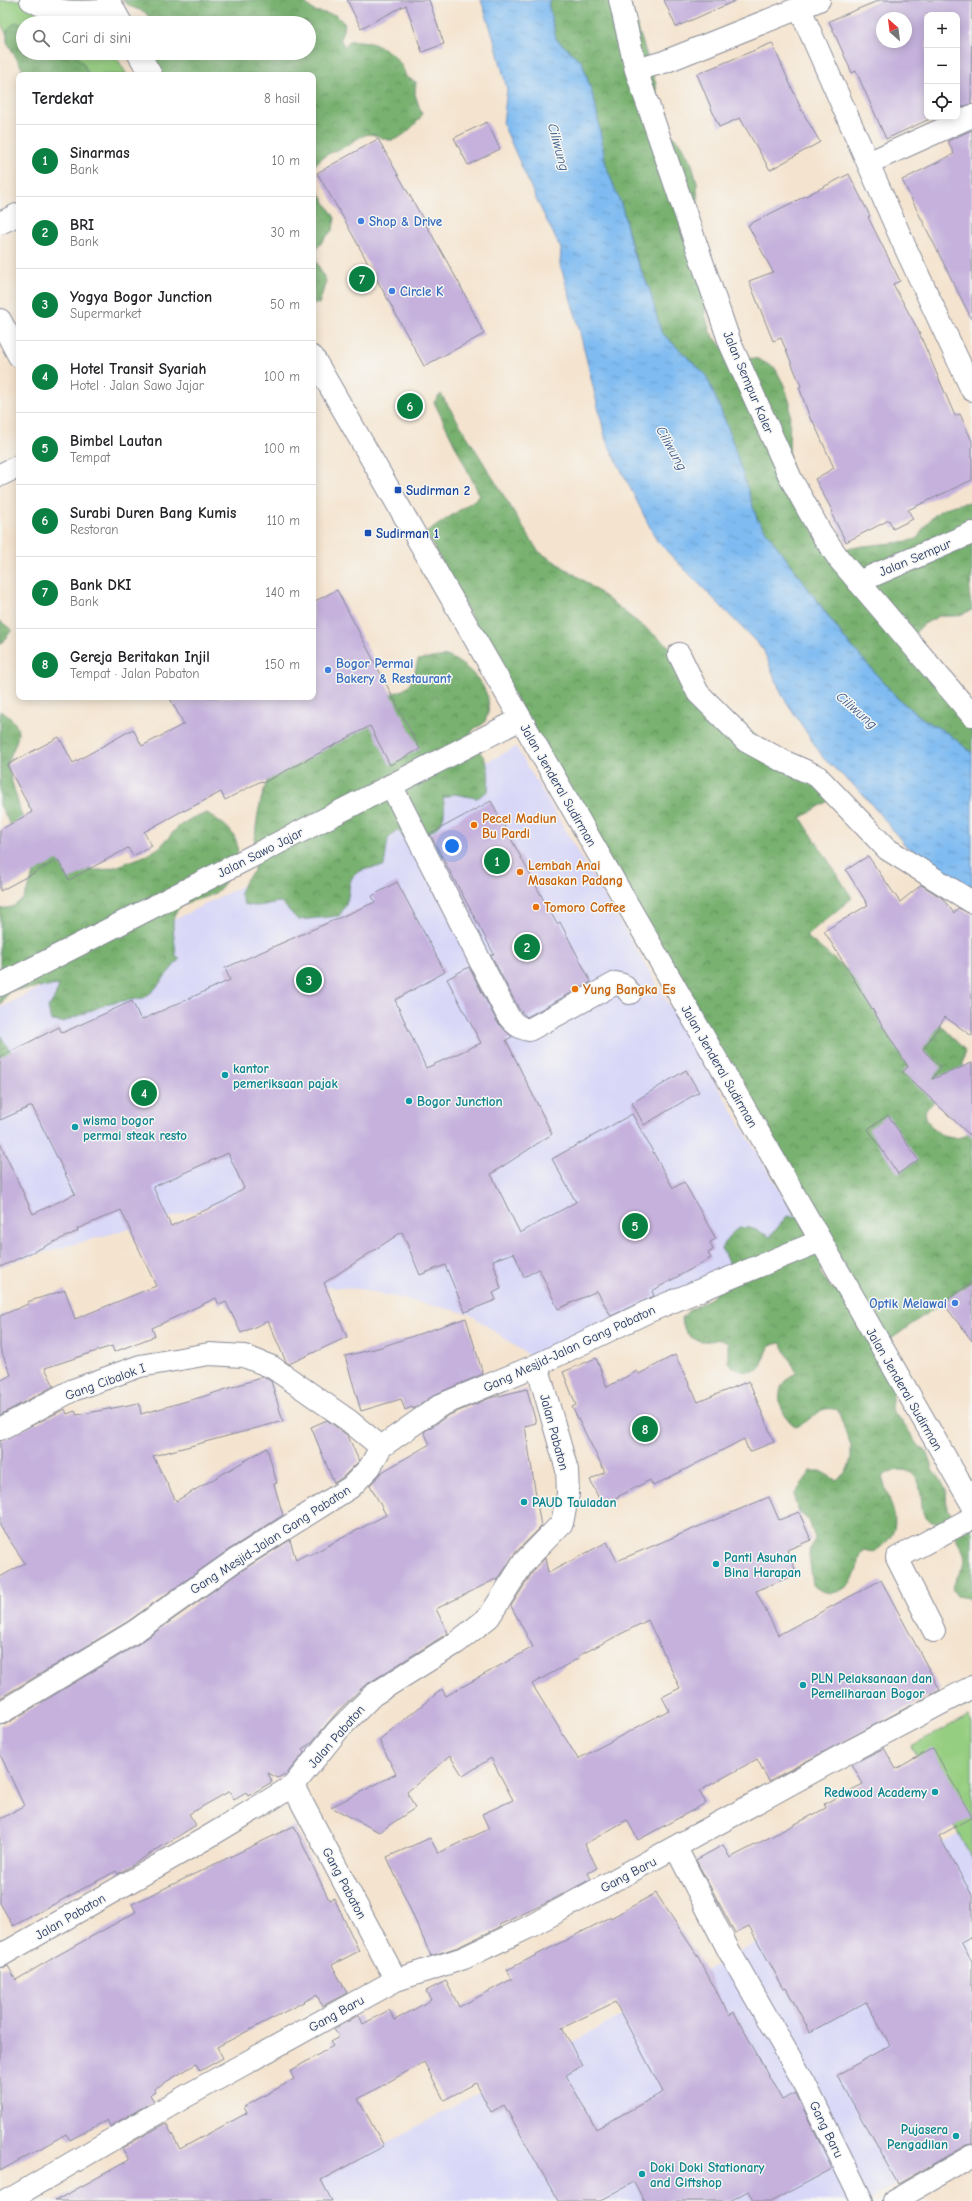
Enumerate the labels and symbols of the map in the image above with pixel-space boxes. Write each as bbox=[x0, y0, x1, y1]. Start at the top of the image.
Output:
north arrow bbox=[876, 12, 912, 48]
water label: Ciliwung bbox=[544, 121, 573, 173]
place label: Shop & Drive bbox=[369, 214, 443, 229]
marker: Shop & Drive bbox=[356, 216, 366, 226]
pin: 7 bbox=[349, 264, 375, 294]
place label: Circle K bbox=[400, 284, 444, 299]
marker: Circle K bbox=[387, 286, 397, 296]
street label: Jalan Sempur Kaler bbox=[720, 329, 777, 436]
pin: 6 bbox=[397, 391, 423, 421]
water label: Ciliwung bbox=[652, 423, 691, 474]
place label: Sudirman 2 bbox=[406, 483, 470, 498]
marker: Sudirman 2 bbox=[393, 485, 403, 495]
place label: Sudirman 1 bbox=[376, 526, 439, 541]
marker: Sudirman 1 bbox=[363, 528, 373, 538]
street label: Jalan Sempur bbox=[877, 535, 954, 579]
place label: Bogor Permai Bakery & Restaurant bbox=[336, 656, 452, 686]
marker: Bogor Permai Bakery & Restaurant bbox=[323, 665, 333, 675]
water label: Ciliwung bbox=[833, 688, 881, 733]
street label: Jalan Jenderal Sudirman bbox=[517, 721, 600, 849]
place label: Pecel Madiun Bu Pardi bbox=[482, 811, 557, 841]
marker: Pecel Madiun Bu Pardi bbox=[469, 820, 479, 830]
street label: Jalan Sawo Jajar bbox=[215, 824, 306, 880]
your location bbox=[442, 836, 462, 856]
pin: 1 bbox=[484, 846, 510, 876]
place label: Lembah Anai Masakan Padang bbox=[528, 858, 623, 888]
marker: Lembah Anai Masakan Padang bbox=[515, 867, 525, 877]
place label: Tomoro Coffee bbox=[544, 900, 626, 915]
marker: Tomoro Coffee bbox=[531, 902, 541, 912]
pin: 2 bbox=[514, 932, 540, 962]
pin: 3 bbox=[296, 965, 322, 995]
place label: Yung Bangka Es bbox=[583, 982, 676, 997]
marker: Yung Bangka Es bbox=[570, 984, 580, 994]
street label: Jalan Jenderal Sudirman bbox=[678, 1002, 761, 1130]
place label: kantor pemeriksaan pajak bbox=[233, 1061, 338, 1091]
marker: kantor pemeriksaan pajak bbox=[220, 1070, 230, 1080]
pin: 4 bbox=[131, 1078, 157, 1108]
place label: Bogor Junction bbox=[417, 1094, 503, 1109]
marker: Bogor Junction bbox=[404, 1096, 414, 1106]
place label: wisma bogor permai steak resto bbox=[83, 1113, 187, 1143]
marker: wisma bogor permai steak resto bbox=[70, 1122, 80, 1132]
pin: 5 bbox=[622, 1211, 648, 1241]
place label: Optik Melawai bbox=[869, 1296, 947, 1311]
marker: Optik Melawai bbox=[950, 1298, 960, 1308]
street label: Gang Mesjid-Jalan Gang Pabaton bbox=[481, 1302, 658, 1395]
street label: Jalan Jenderal Sudirman bbox=[863, 1325, 946, 1453]
street label: Gang Cibalok I bbox=[63, 1360, 147, 1403]
street label: Jalan Pabaton bbox=[537, 1392, 572, 1472]
pin: 8 bbox=[632, 1414, 658, 1444]
street label: Gang Mesjid-Jalan Gang Pabaton bbox=[187, 1482, 353, 1597]
place label: PAUD Tauladan bbox=[532, 1495, 617, 1510]
marker: PAUD Tauladan bbox=[519, 1497, 529, 1507]
place label: Panti Asuhan Bina Harapan bbox=[724, 1550, 801, 1580]
marker: Panti Asuhan Bina Harapan bbox=[711, 1559, 721, 1569]
place label: PLN Pelaksanaan dan Pemeliharaan Bogor bbox=[811, 1671, 932, 1701]
marker: PLN Pelaksanaan dan Pemeliharaan Bogor bbox=[798, 1680, 808, 1690]
street label: Jalan Pabaton bbox=[305, 1702, 368, 1771]
place label: Redwood Academy bbox=[824, 1785, 927, 1800]
marker: Redwood Academy bbox=[930, 1787, 940, 1797]
street label: Gang Pabaton bbox=[319, 1845, 370, 1922]
street label: Gang Baru bbox=[598, 1853, 659, 1895]
street label: Jalan Pabaton bbox=[33, 1890, 108, 1942]
street label: Gang Baru bbox=[306, 1992, 367, 2035]
street label: Gang Baru bbox=[806, 2099, 847, 2160]
place label: Pujasera Pengadilan bbox=[887, 2122, 948, 2152]
marker: Pujasera Pengadilan bbox=[951, 2131, 961, 2141]
place label: Doki Doki Stationary and Giftshop bbox=[650, 2160, 765, 2190]
marker: Doki Doki Stationary and Giftshop bbox=[637, 2169, 647, 2179]

